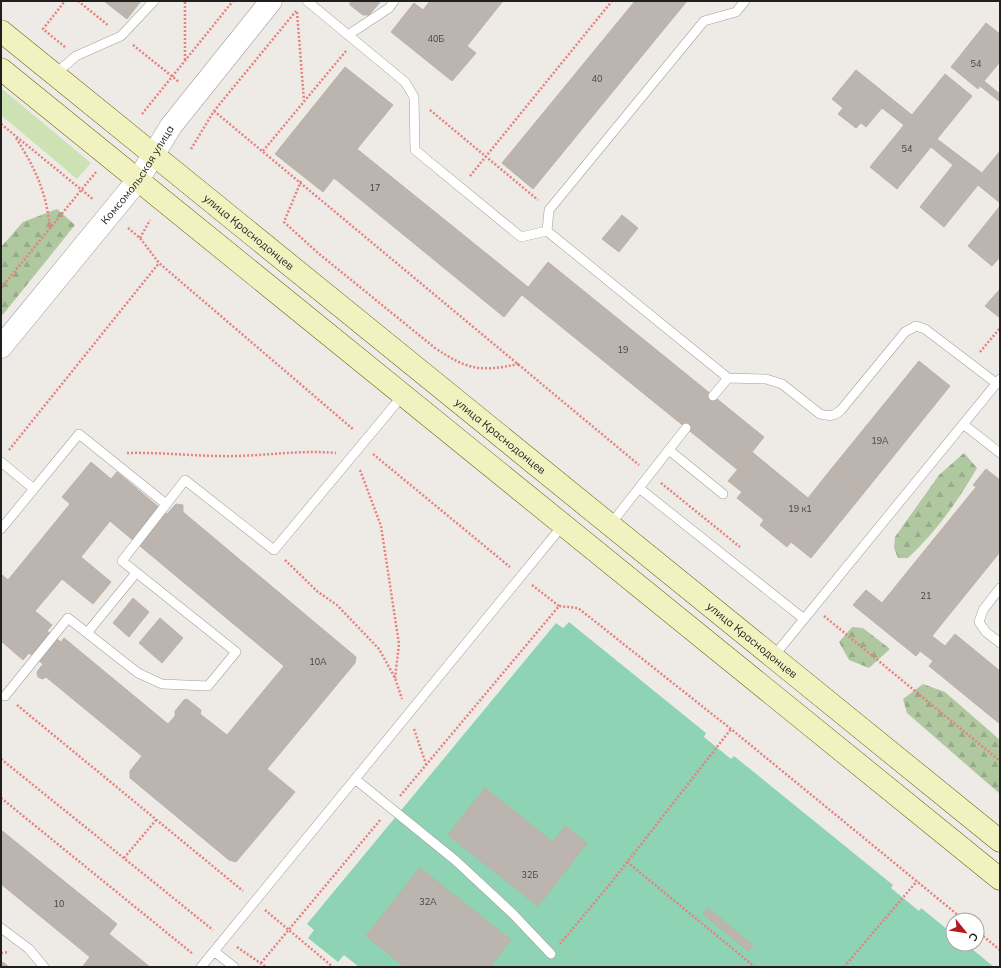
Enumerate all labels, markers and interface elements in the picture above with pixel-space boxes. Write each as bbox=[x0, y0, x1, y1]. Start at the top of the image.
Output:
house number: 40Б bbox=[428, 33, 444, 44]
house number: 54 bbox=[971, 58, 982, 69]
house number: 40 bbox=[592, 73, 602, 84]
street label: Комсомольская улица bbox=[98, 122, 177, 227]
house number: 54 bbox=[902, 143, 913, 154]
house number: 17 bbox=[370, 182, 380, 193]
street label: улица Краснодонцев bbox=[201, 191, 297, 273]
house number: 19 bbox=[618, 344, 628, 355]
street label: улица Краснодонцев bbox=[452, 395, 549, 477]
house number: 19А bbox=[871, 435, 889, 446]
house number: 19 к1 bbox=[788, 503, 812, 514]
house number: 21 bbox=[921, 590, 931, 601]
street label: улица Краснодонцев bbox=[704, 599, 800, 681]
house number: 10А bbox=[309, 656, 327, 667]
house number: 32Б bbox=[522, 869, 538, 880]
house number: 32А bbox=[419, 896, 437, 907]
house number: 10 bbox=[54, 898, 64, 909]
north arrow bbox=[945, 912, 985, 952]
text: С bbox=[965, 930, 982, 944]

